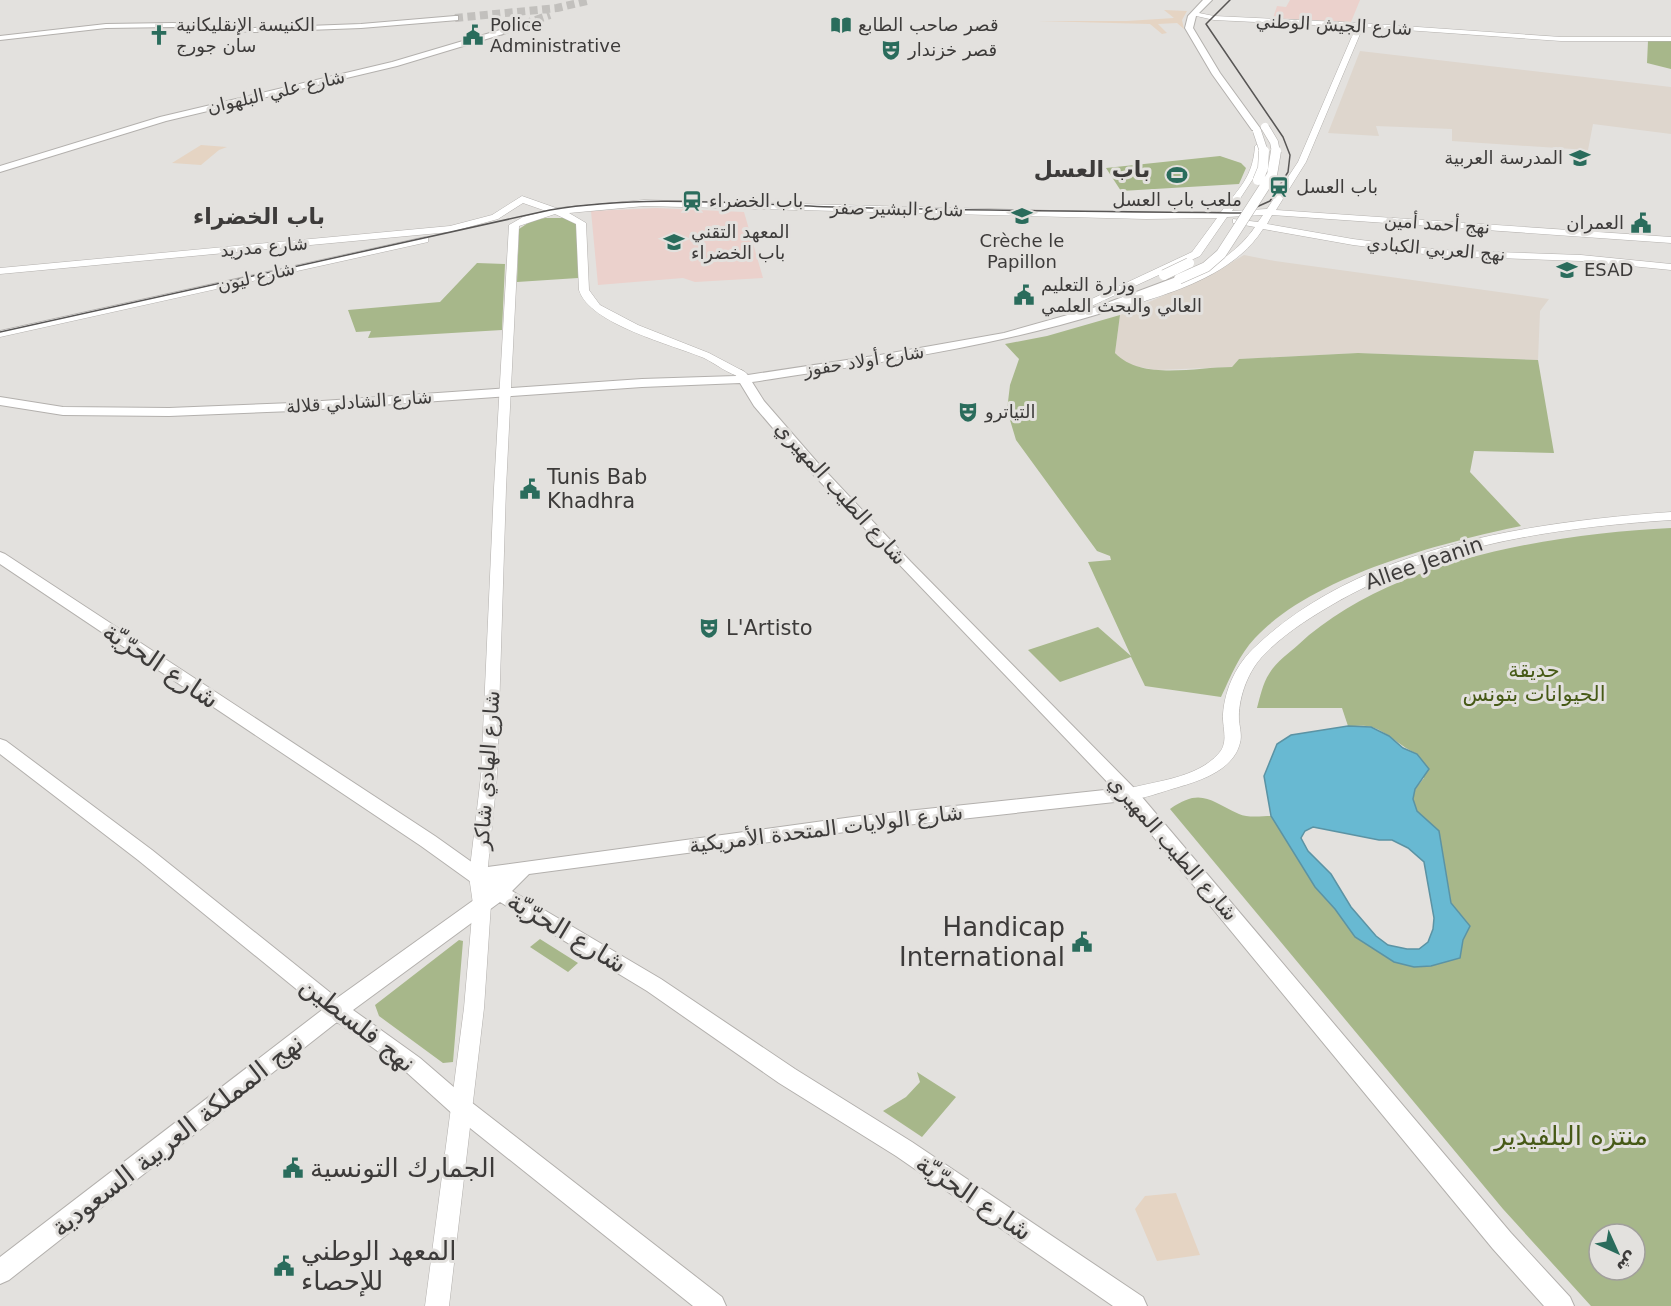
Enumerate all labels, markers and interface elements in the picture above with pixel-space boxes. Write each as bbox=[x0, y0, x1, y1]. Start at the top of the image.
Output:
street label: شارع الجيش الوطني bbox=[1255, 10, 1413, 40]
library icon: قصر صاحب الطابع bbox=[829, 13, 853, 37]
place label: الكنيسة الإنقليكانية سان جورج bbox=[176, 14, 315, 57]
place label: Police Administrative bbox=[490, 14, 621, 56]
place label: قصر صاحب الطابع bbox=[858, 14, 998, 36]
church icon: الكنيسة الإنقليكانية سان جورج bbox=[147, 23, 171, 47]
public building icon: Police Administrative bbox=[461, 23, 485, 47]
theatre icon: قصر خزندار bbox=[879, 38, 903, 62]
place label: قصر خزندار bbox=[907, 39, 997, 61]
street label: شارع علي البلهوان bbox=[205, 65, 347, 119]
school or university icon: المدرسة العربية bbox=[1568, 146, 1592, 170]
place label: المدرسة العربية bbox=[1444, 147, 1563, 169]
district label: باب العسل bbox=[1034, 157, 1150, 182]
sports icon: ملعب باب العسل bbox=[1165, 163, 1189, 187]
station icon: باب العسل bbox=[1267, 175, 1291, 199]
place label: باب العسل bbox=[1296, 176, 1378, 197]
station icon: باب الخضراء bbox=[680, 189, 704, 213]
place label: ملعب باب العسل bbox=[1112, 189, 1242, 210]
place label: باب الخضراء bbox=[709, 190, 803, 212]
street label: شارع البشير صفر bbox=[829, 197, 964, 221]
district label: باب الخضراء bbox=[193, 204, 325, 230]
school or university icon: Crèche le Papillon bbox=[1010, 204, 1034, 228]
street label: نهج أحمد أمين bbox=[1383, 208, 1491, 239]
public building icon: العمران bbox=[1629, 211, 1653, 235]
place label: العمران bbox=[1566, 212, 1624, 234]
place label: المعهد التقني باب الخضراء bbox=[691, 221, 790, 264]
school or university icon: المعهد التقني باب الخضراء bbox=[662, 230, 686, 254]
place label: Crèche le Papillon bbox=[980, 230, 1064, 272]
street label: شارع مدريد bbox=[219, 232, 309, 262]
street label: نهج العربي الكبادي bbox=[1366, 232, 1506, 266]
street label: شارع ليون bbox=[215, 257, 297, 297]
school or university icon: ESAD bbox=[1555, 258, 1579, 282]
place label: ESAD bbox=[1584, 259, 1633, 280]
place label: وزارة التعليم العالي والبحث العلمي bbox=[1041, 274, 1202, 317]
public building icon: وزارة التعليم العالي والبحث العلمي bbox=[1012, 283, 1036, 307]
street label: شارع أولاد حفوز bbox=[801, 340, 926, 382]
street label: شارع الشادلي قلالة bbox=[285, 386, 433, 418]
theatre icon: التياترو bbox=[956, 400, 980, 424]
place label: التياترو bbox=[984, 401, 1035, 423]
street label: شارع الطيب المهيري bbox=[770, 416, 912, 570]
place label: Tunis Bab Khadhra bbox=[546, 465, 647, 513]
public building icon: Tunis Bab Khadhra bbox=[518, 477, 542, 501]
street label: Allee Jeanin bbox=[1362, 532, 1486, 594]
street label: شارع الحرّيّة bbox=[97, 615, 225, 716]
theatre icon: L'Artisto bbox=[697, 616, 721, 640]
place label: L'Artisto bbox=[726, 616, 813, 640]
park label: حديقة الحيوانات بتونس bbox=[1462, 658, 1606, 706]
street label: شارع الهادي شاكر bbox=[469, 690, 505, 851]
street label: شارع الطيب المهيري bbox=[1103, 770, 1243, 926]
street label: شارع الولايات المتحدة الأمريكية bbox=[688, 799, 964, 858]
street label: شارع الحرّيّة bbox=[502, 885, 632, 980]
place label: Handicap International bbox=[899, 912, 1065, 972]
public building icon: Handicap International bbox=[1070, 930, 1094, 954]
street label: نهج فلسطين bbox=[294, 970, 421, 1079]
street label: نهج المملكة العربية السعودية bbox=[45, 1027, 309, 1243]
park label: منتزه البلفيدير bbox=[1492, 1121, 1648, 1152]
street label: شارع الحرّيّة bbox=[910, 1147, 1038, 1248]
place label: الجمارك التونسية bbox=[310, 1153, 496, 1184]
public building icon: الجمارك التونسية bbox=[281, 1156, 305, 1180]
north arrow bbox=[1587, 1222, 1647, 1282]
place label: المعهد الوطني للإحصاء bbox=[301, 1236, 456, 1297]
text: ش bbox=[1613, 1248, 1642, 1277]
public building icon: المعهد الوطني للإحصاء bbox=[272, 1254, 296, 1278]

